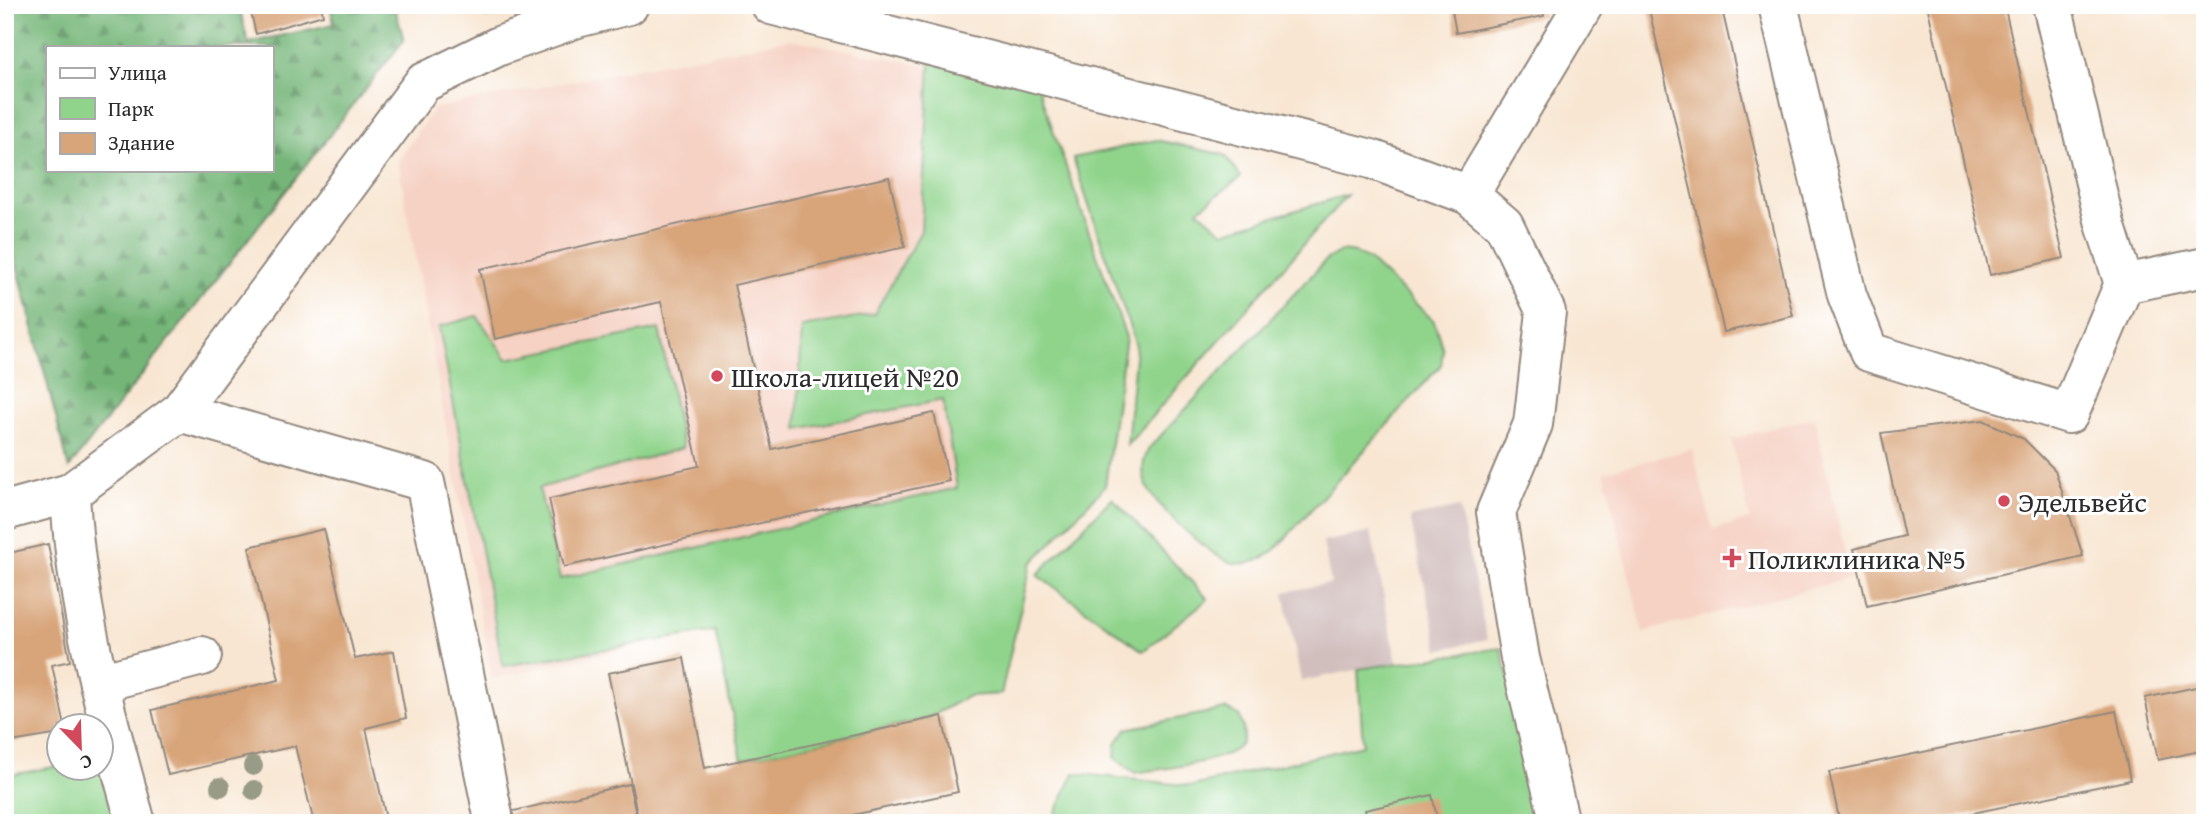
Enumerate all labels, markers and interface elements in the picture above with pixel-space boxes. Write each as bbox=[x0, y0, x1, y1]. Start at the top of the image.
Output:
legend bbox=[46, 46, 273, 172]
text: Улица bbox=[108, 57, 167, 88]
text: Парк bbox=[108, 93, 154, 124]
text: Здание bbox=[108, 127, 175, 158]
place label: Школа-лицей №20 bbox=[731, 356, 959, 397]
marker: Школа-лицей №20 bbox=[709, 368, 725, 384]
place label: Эдельвейс bbox=[2018, 481, 2147, 522]
marker: Эдельвейс bbox=[1996, 493, 2012, 509]
place label: Поликлиника №5 bbox=[1748, 538, 1966, 579]
marker: Поликлиника №5 bbox=[1722, 548, 1742, 568]
north arrow bbox=[46, 712, 116, 782]
text: С bbox=[76, 748, 97, 778]

